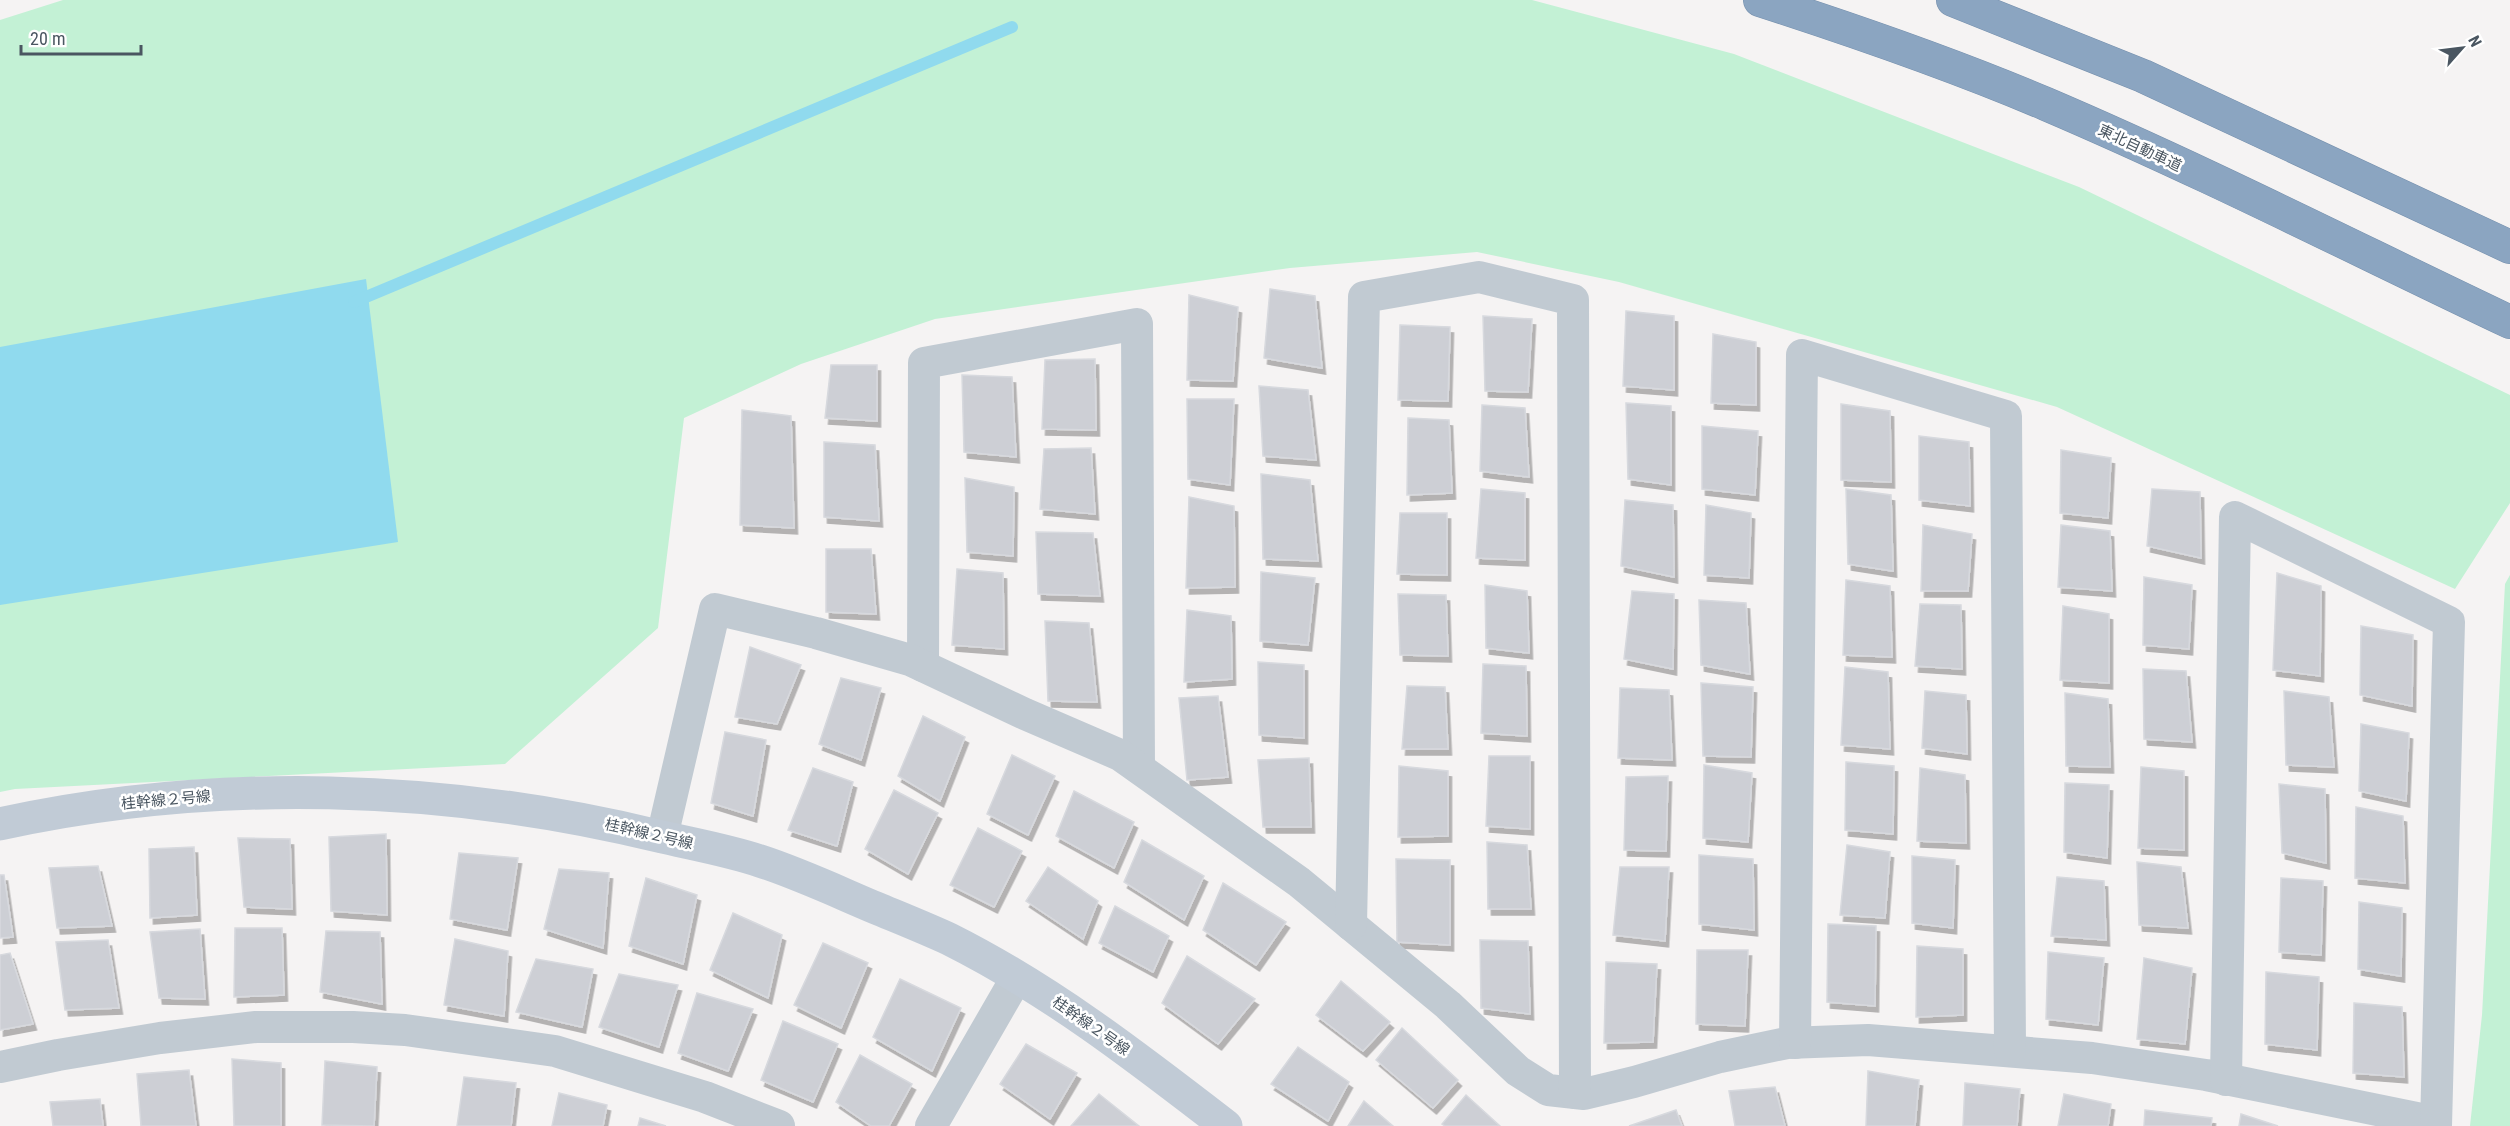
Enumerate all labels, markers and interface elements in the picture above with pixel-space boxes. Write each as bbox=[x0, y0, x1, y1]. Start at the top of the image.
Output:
scale bar bbox=[21, 18, 141, 56]
north arrow bbox=[2432, 18, 2492, 78]
text: 20 m bbox=[30, 28, 65, 49]
text: N bbox=[2464, 32, 2485, 50]
street label: 東北自動車道 bbox=[2095, 121, 2185, 175]
street label: 桂幹線２号線 bbox=[120, 787, 212, 813]
street label: 桂幹線２号線 bbox=[603, 815, 695, 853]
street label: 桂幹線２号線 bbox=[1049, 993, 1133, 1059]

